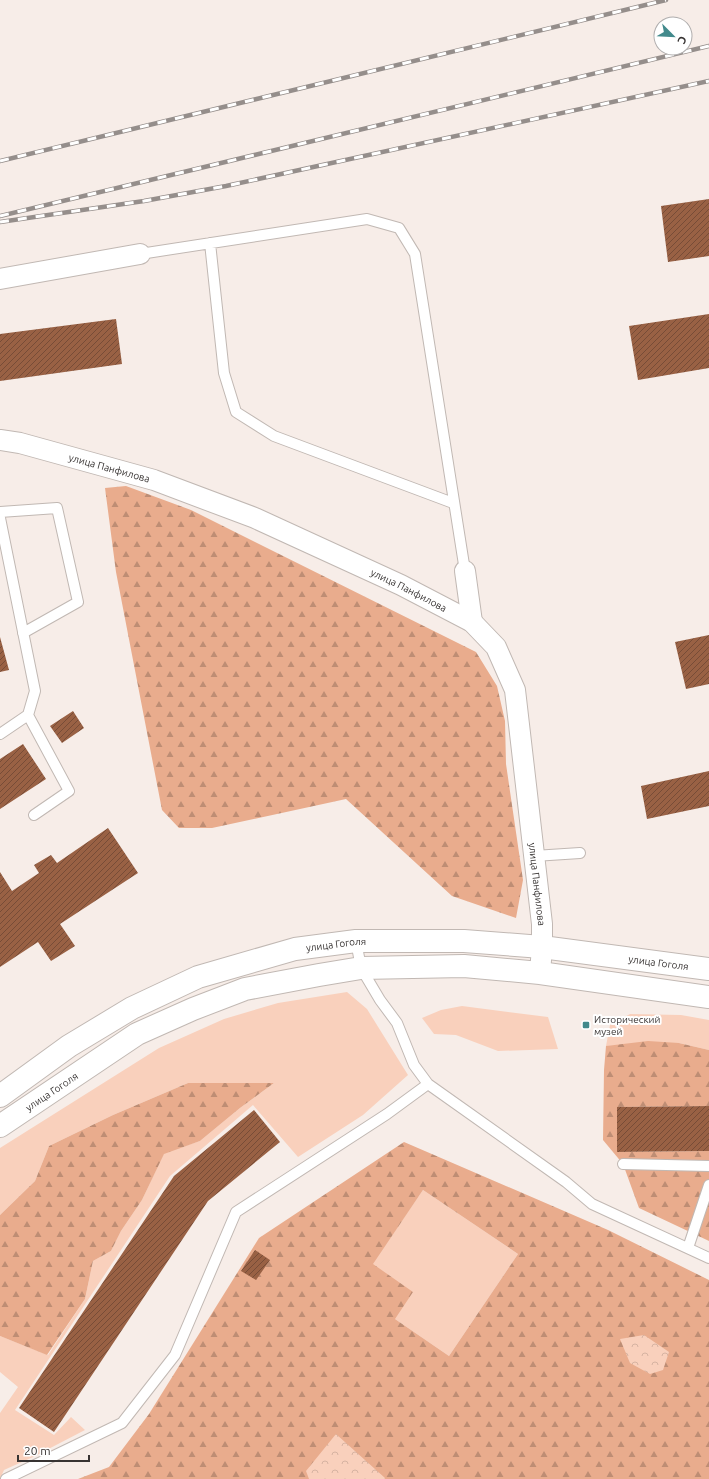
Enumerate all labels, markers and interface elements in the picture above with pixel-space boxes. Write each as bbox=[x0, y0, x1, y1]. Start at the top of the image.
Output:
north arrow bbox=[653, 16, 693, 56]
text: С bbox=[675, 34, 689, 46]
street label: улица Панфилова bbox=[68, 451, 151, 484]
street label: улица Панфилова bbox=[369, 566, 449, 613]
street label: улица Панфилова bbox=[527, 842, 548, 926]
street label: улица Гоголя bbox=[305, 936, 366, 953]
street label: улица Гоголя bbox=[628, 953, 689, 972]
place label: Исторический музей bbox=[594, 1014, 660, 1037]
marker: Исторический музей bbox=[581, 1020, 591, 1030]
street label: улица Гоголя bbox=[23, 1070, 80, 1113]
scale bar bbox=[18, 1437, 89, 1463]
text: 20 m bbox=[24, 1444, 51, 1457]

